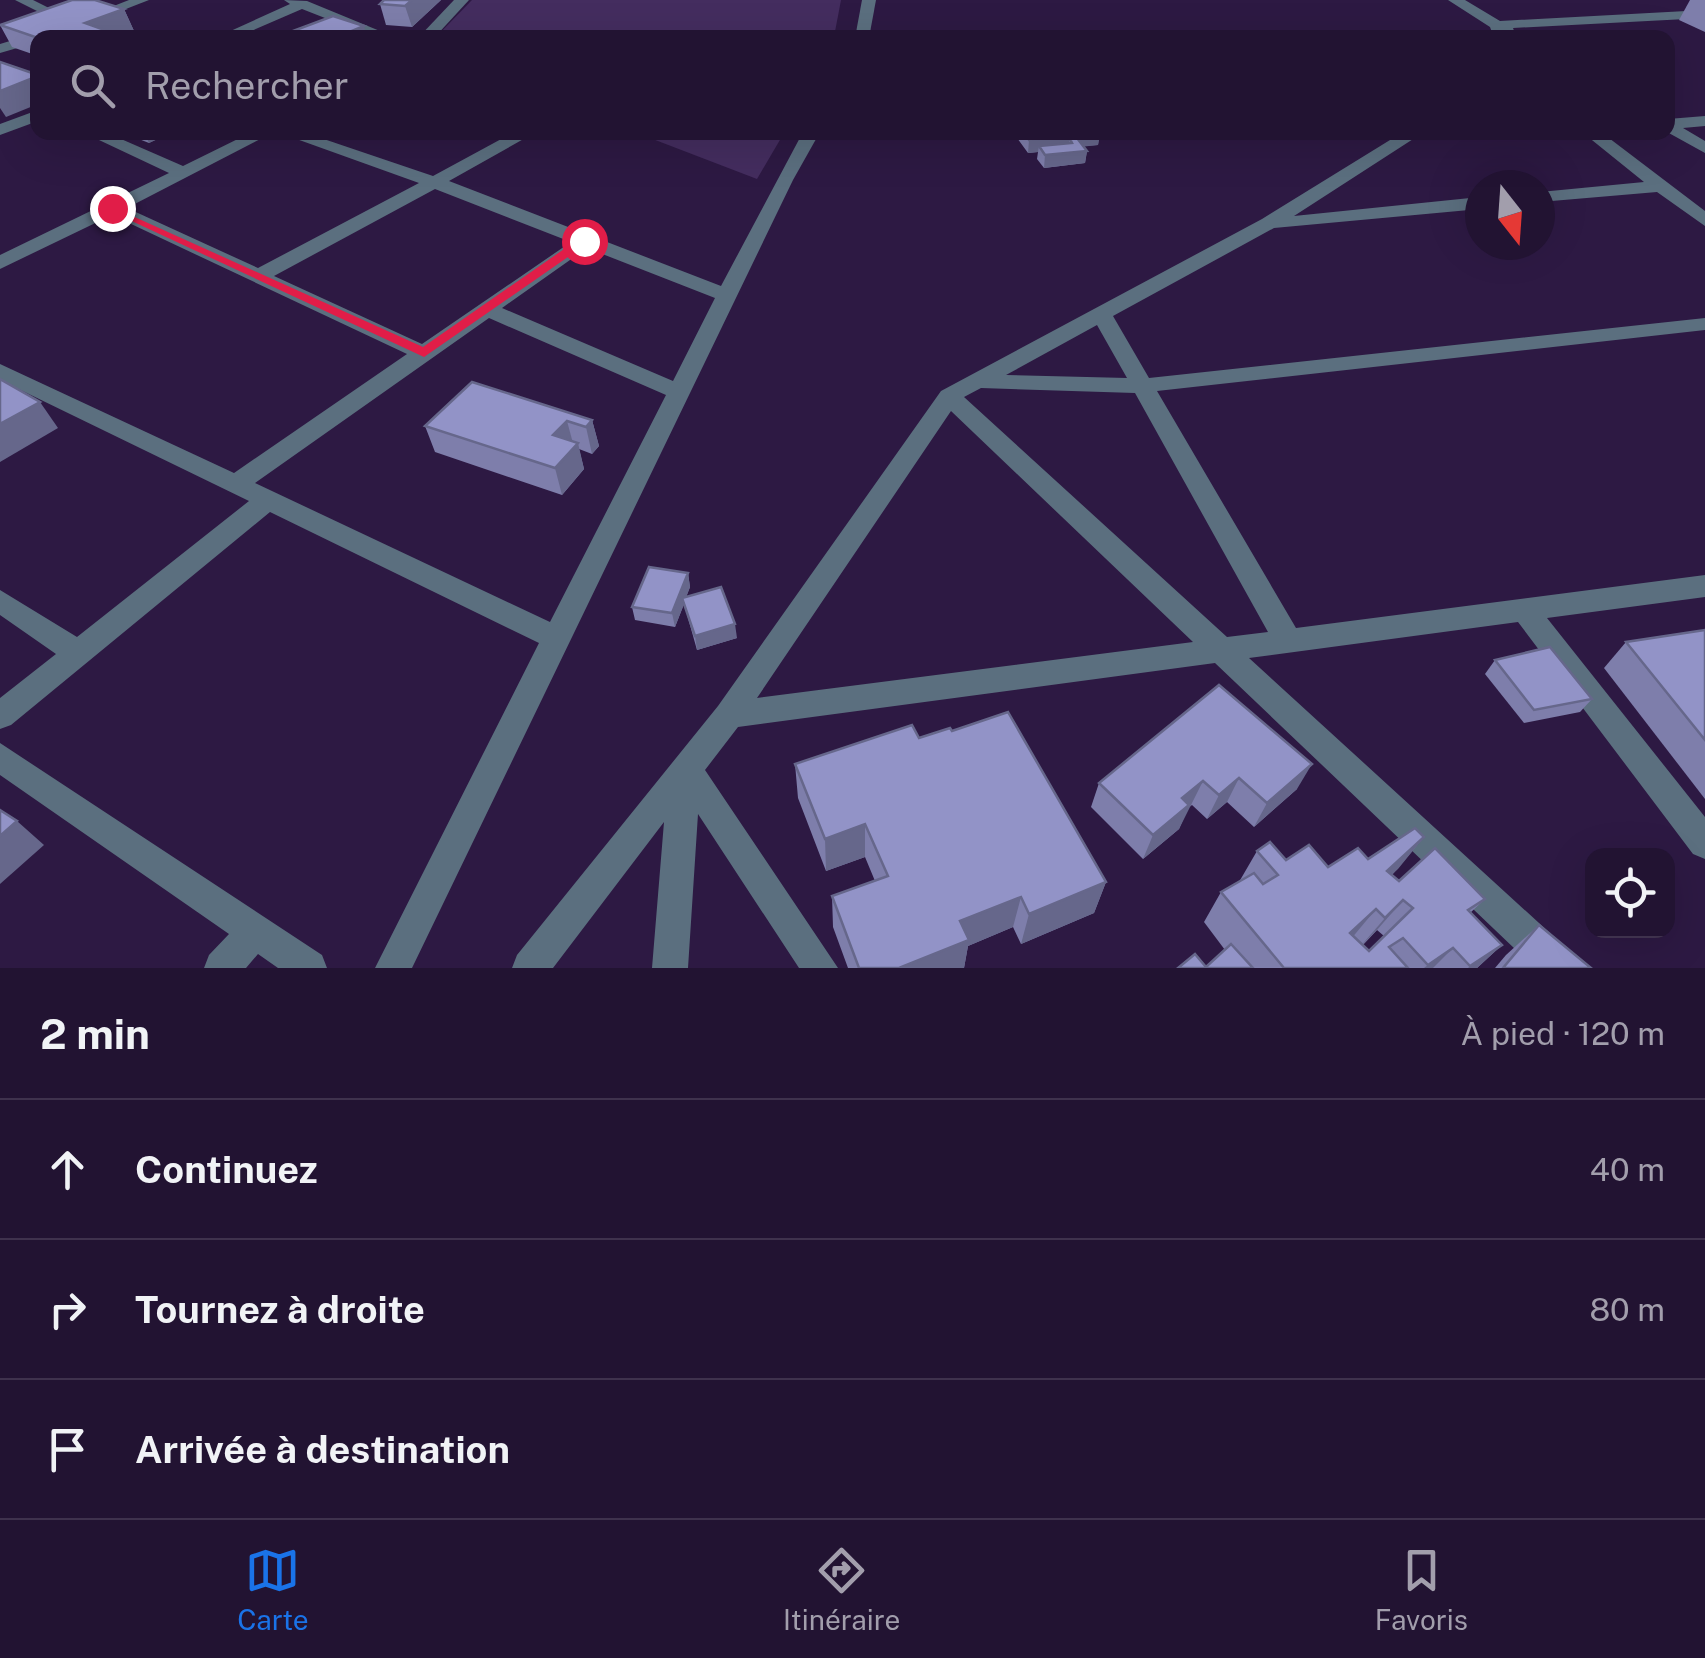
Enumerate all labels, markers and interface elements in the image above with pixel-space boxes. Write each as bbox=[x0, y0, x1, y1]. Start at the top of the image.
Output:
search box bbox=[30, 30, 1675, 140]
icon: search bbox=[65, 58, 120, 113]
text: Rechercher bbox=[145, 63, 349, 108]
north arrow bbox=[1465, 170, 1555, 260]
route end bbox=[90, 186, 136, 232]
route start bbox=[562, 219, 608, 265]
map controls bbox=[1585, 848, 1675, 938]
button: locate bbox=[1585, 848, 1675, 938]
text: 2 min bbox=[40, 1009, 150, 1058]
text: À pied · 120 m bbox=[1460, 1015, 1665, 1052]
icon: ahead bbox=[40, 1142, 95, 1197]
text: Continuez bbox=[135, 1147, 318, 1192]
text: 40 m bbox=[1590, 1151, 1665, 1188]
icon: right bbox=[40, 1282, 95, 1337]
text: Tournez à droite bbox=[135, 1287, 425, 1332]
text: 80 m bbox=[1589, 1291, 1665, 1328]
icon: arrive bbox=[40, 1422, 95, 1477]
text: Arrivée à destination bbox=[135, 1427, 510, 1472]
tab: Carte bbox=[237, 1543, 309, 1636]
tab: Itinéraire bbox=[783, 1543, 900, 1636]
tab: Favoris bbox=[1375, 1543, 1468, 1636]

